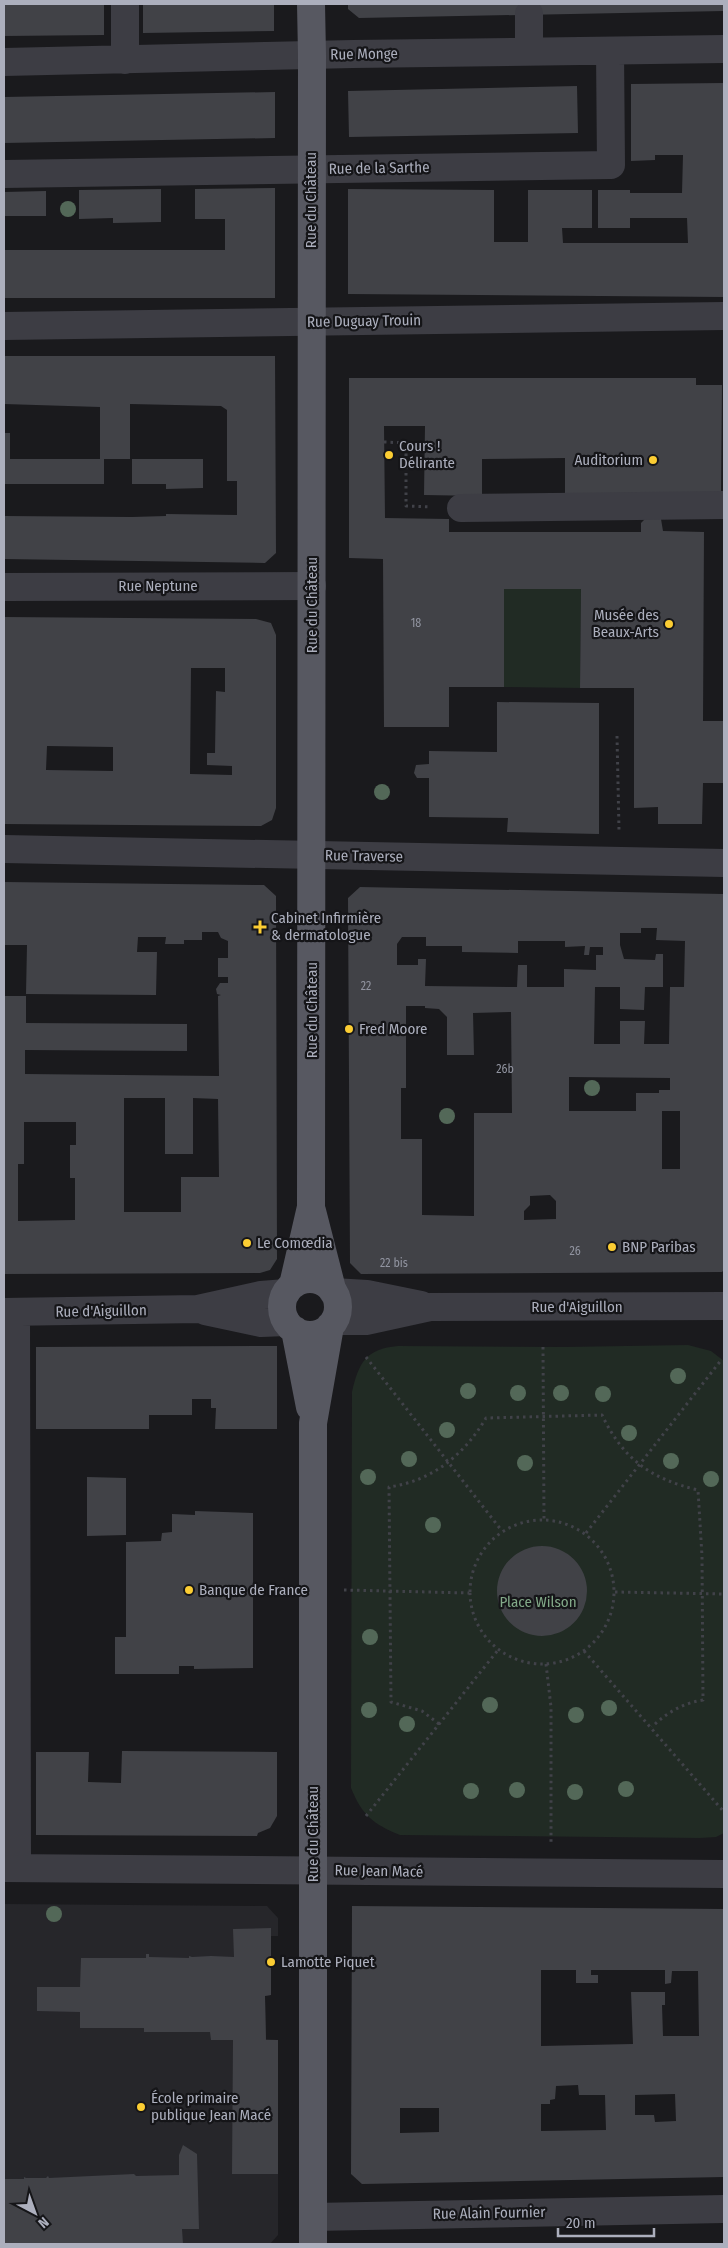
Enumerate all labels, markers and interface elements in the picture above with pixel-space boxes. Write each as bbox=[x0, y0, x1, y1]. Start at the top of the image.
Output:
street label: Rue Monge bbox=[330, 44, 398, 64]
street label: Rue du Château bbox=[302, 152, 320, 248]
street label: Rue de la Sarthe bbox=[328, 158, 430, 178]
street label: Rue Duguay Trouin bbox=[307, 311, 421, 331]
place label: Cours ! Délirante bbox=[399, 437, 455, 472]
marker: Cours ! Délirante bbox=[383, 449, 395, 461]
place label: Auditorium bbox=[574, 451, 643, 469]
marker: Auditorium bbox=[647, 454, 659, 466]
street label: Rue du Château bbox=[303, 557, 321, 653]
street label: Rue Neptune bbox=[118, 577, 198, 595]
place label: Musée des Beaux-Arts bbox=[592, 606, 659, 641]
house number: 18 bbox=[411, 616, 421, 630]
marker: Musée des Beaux-Arts bbox=[663, 618, 675, 630]
street label: Rue Traverse bbox=[325, 846, 403, 866]
place label: Cabinet Infirmière & dermatologue bbox=[271, 909, 381, 944]
marker: Cabinet Infirmière & dermatologue bbox=[253, 920, 267, 934]
street label: Rue du Château bbox=[303, 962, 321, 1058]
house number: 22 bbox=[361, 979, 371, 993]
place label: Fred Moore bbox=[359, 1020, 428, 1038]
marker: Fred Moore bbox=[343, 1023, 355, 1035]
house number: 26b bbox=[496, 1062, 514, 1076]
place label: Le Comœdia bbox=[257, 1234, 333, 1252]
marker: Le Comœdia bbox=[241, 1237, 253, 1249]
place label: BNP Paribas bbox=[622, 1238, 696, 1256]
marker: BNP Paribas bbox=[606, 1241, 618, 1253]
house number: 26 bbox=[569, 1244, 581, 1258]
house number: 22 bis bbox=[380, 1256, 408, 1270]
street label: Rue d'Aiguillon bbox=[531, 1298, 623, 1316]
street label: Rue d'Aiguillon bbox=[55, 1301, 147, 1321]
place label: Banque de France bbox=[199, 1581, 308, 1599]
marker: Banque de France bbox=[183, 1584, 195, 1596]
park label: Place Wilson bbox=[499, 1593, 577, 1611]
street label: Rue du Château bbox=[304, 1786, 322, 1882]
street label: Rue Jean Macé bbox=[335, 1861, 423, 1881]
place label: Lamotte Piquet bbox=[281, 1953, 375, 1971]
marker: Lamotte Piquet bbox=[265, 1956, 277, 1968]
place label: École primaire publique Jean Macé bbox=[151, 2089, 271, 2124]
marker: École primaire publique Jean Macé bbox=[135, 2101, 147, 2113]
north arrow bbox=[10, 2188, 60, 2238]
street label: Rue Alain Fournier bbox=[433, 2203, 546, 2223]
scale bar bbox=[558, 2206, 654, 2238]
text: N bbox=[34, 2213, 52, 2232]
text: 20 m bbox=[566, 2214, 596, 2232]

